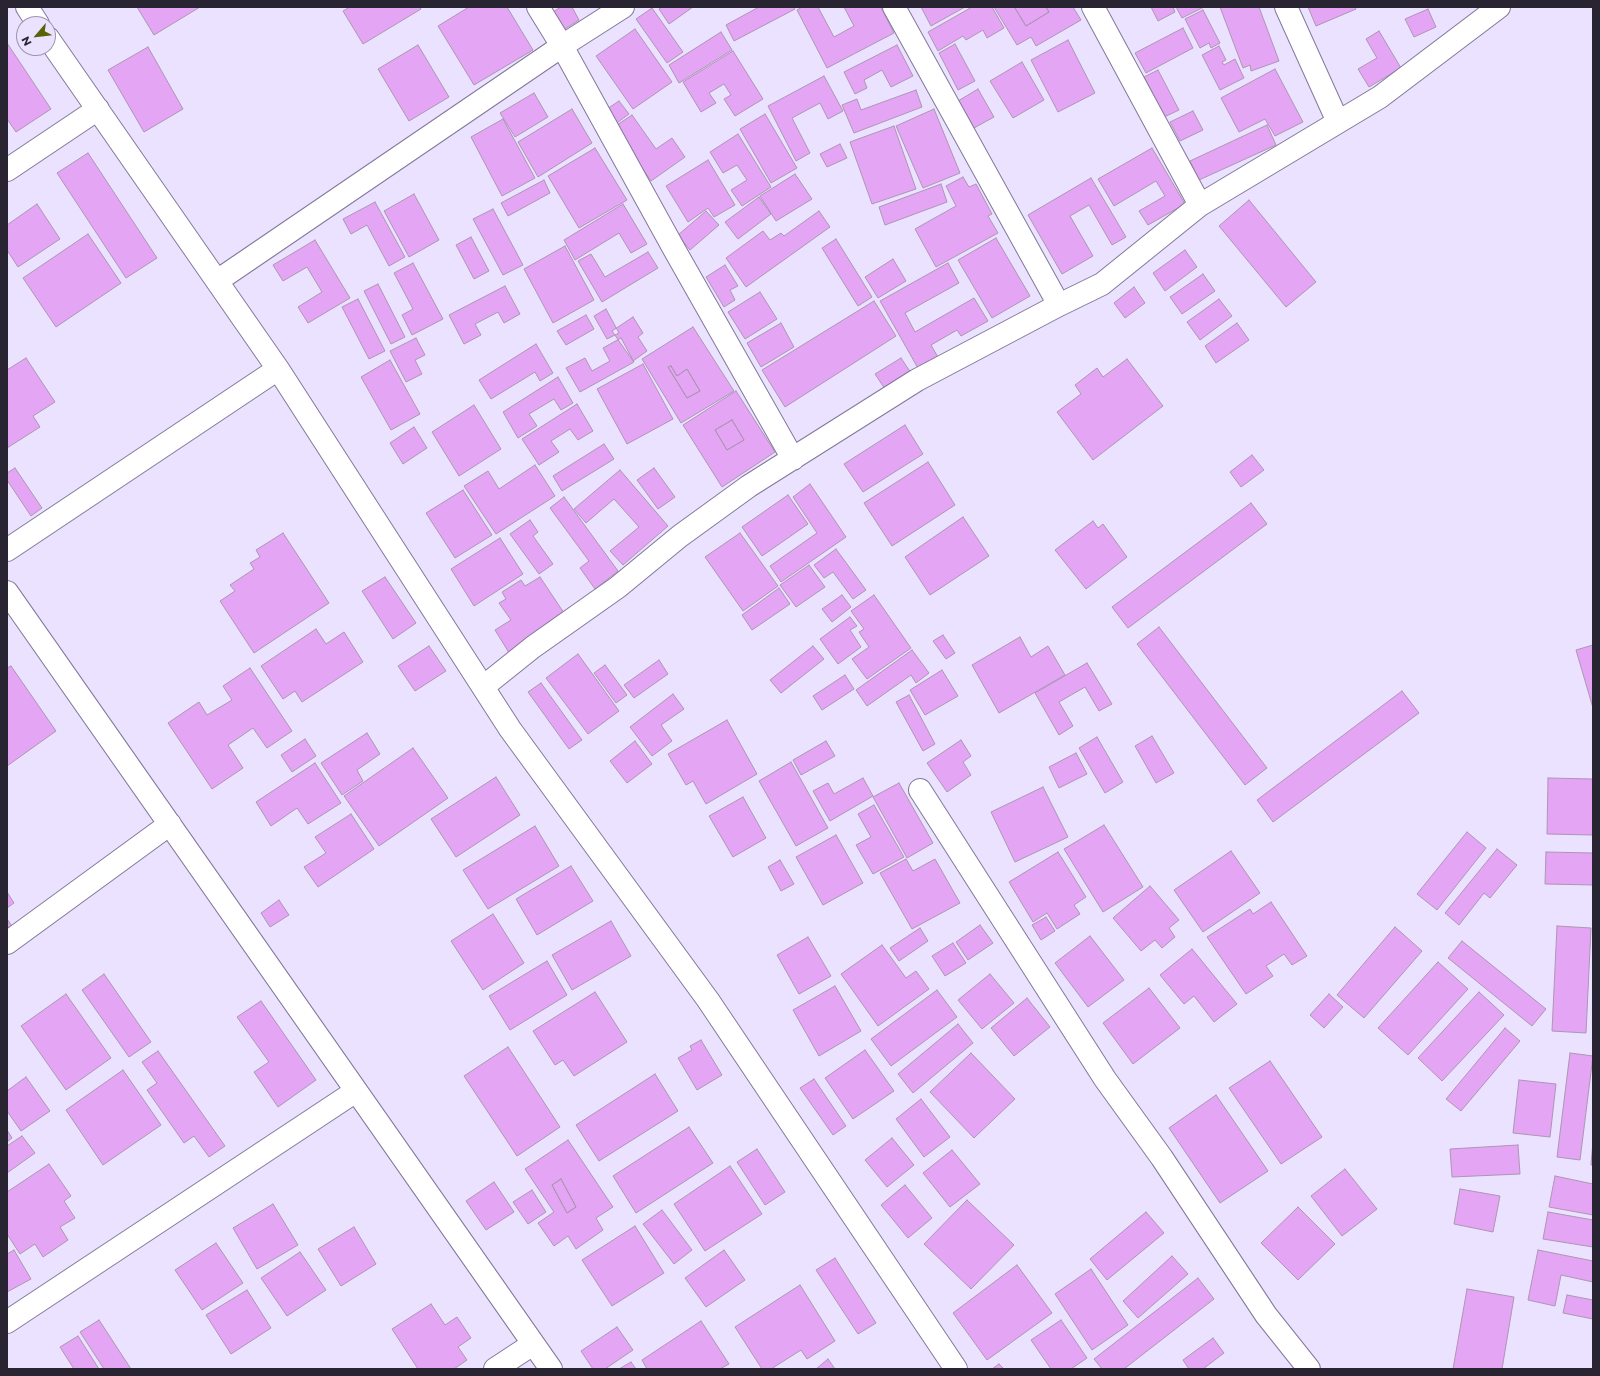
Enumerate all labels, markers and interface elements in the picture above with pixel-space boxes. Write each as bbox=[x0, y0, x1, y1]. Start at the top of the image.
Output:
north arrow bbox=[16, 16, 56, 56]
text: N bbox=[18, 34, 35, 48]

